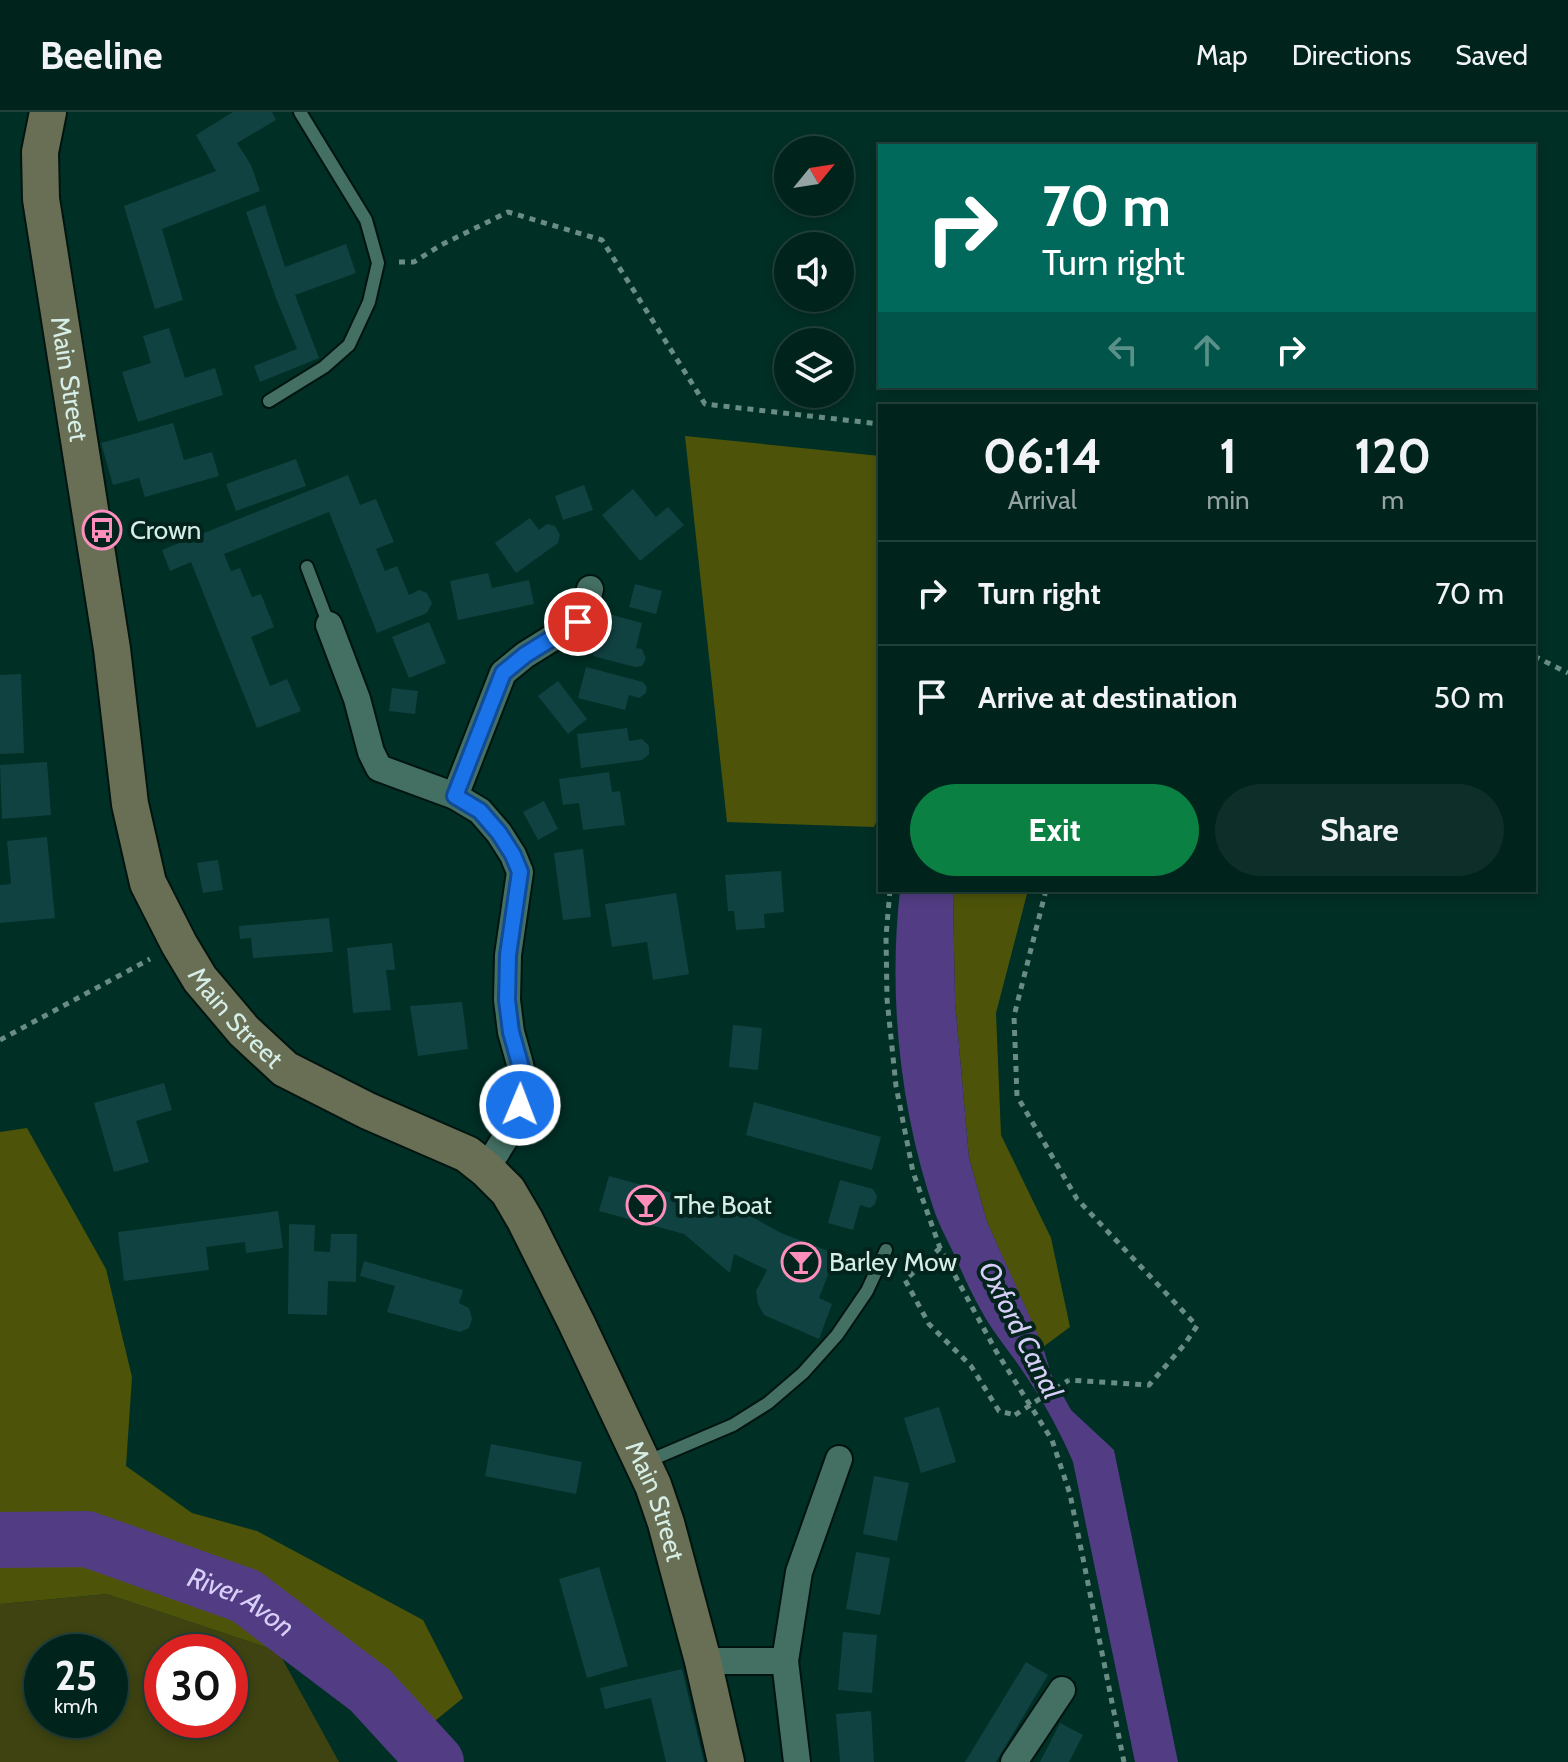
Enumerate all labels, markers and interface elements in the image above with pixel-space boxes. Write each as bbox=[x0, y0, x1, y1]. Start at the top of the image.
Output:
text: Beeline bbox=[40, 32, 163, 79]
text: Map bbox=[1196, 38, 1248, 72]
text: Directions bbox=[1292, 38, 1411, 72]
text: Saved bbox=[1455, 38, 1528, 72]
north arrow bbox=[774, 136, 854, 216]
map controls bbox=[774, 136, 854, 408]
text: 70 m bbox=[1042, 172, 1171, 240]
icon: right bbox=[910, 176, 1014, 280]
button: sound bbox=[774, 232, 854, 312]
text: Turn right bbox=[1042, 240, 1185, 284]
street label: Main Street bbox=[44, 314, 95, 444]
button: layers bbox=[774, 328, 854, 408]
icon: left bbox=[1101, 328, 1145, 372]
icon: ahead bbox=[1185, 328, 1229, 372]
icon: right bbox=[1269, 328, 1313, 372]
text: 06:14 bbox=[983, 427, 1102, 485]
text: 1 bbox=[1219, 427, 1237, 485]
text: 120 bbox=[1354, 427, 1431, 485]
text: Arrival bbox=[1008, 484, 1077, 516]
text: min bbox=[1207, 484, 1249, 516]
text: m bbox=[1381, 484, 1404, 516]
bus stop icon: Crown bbox=[81, 509, 123, 551]
place label: Crown bbox=[130, 514, 201, 546]
icon: right bbox=[910, 571, 954, 615]
text: Turn right bbox=[978, 575, 1101, 612]
text: 70 m bbox=[1435, 575, 1504, 612]
pin bbox=[544, 588, 612, 656]
icon: arrive bbox=[556, 600, 600, 644]
icon: arrive bbox=[910, 675, 954, 719]
text: Arrive at destination bbox=[978, 679, 1238, 716]
text: 50 m bbox=[1434, 679, 1504, 716]
button: Exit bbox=[910, 784, 1199, 876]
button: Share bbox=[1215, 784, 1504, 876]
street label: Main Street bbox=[181, 962, 290, 1075]
position arrow bbox=[478, 1063, 562, 1147]
bar icon: The Boat bbox=[625, 1184, 667, 1226]
place label: The Boat bbox=[674, 1189, 772, 1221]
bar icon: Barley Mow bbox=[780, 1241, 822, 1283]
place label: Barley Mow bbox=[829, 1246, 957, 1278]
water label: Oxford Canal bbox=[972, 1255, 1070, 1405]
street label: Main Street bbox=[618, 1436, 692, 1565]
water label: River Avon bbox=[183, 1560, 301, 1644]
speed limit sign: 30 bbox=[144, 1634, 248, 1738]
text: 25 bbox=[55, 1651, 97, 1700]
text: km/h bbox=[54, 1694, 98, 1718]

